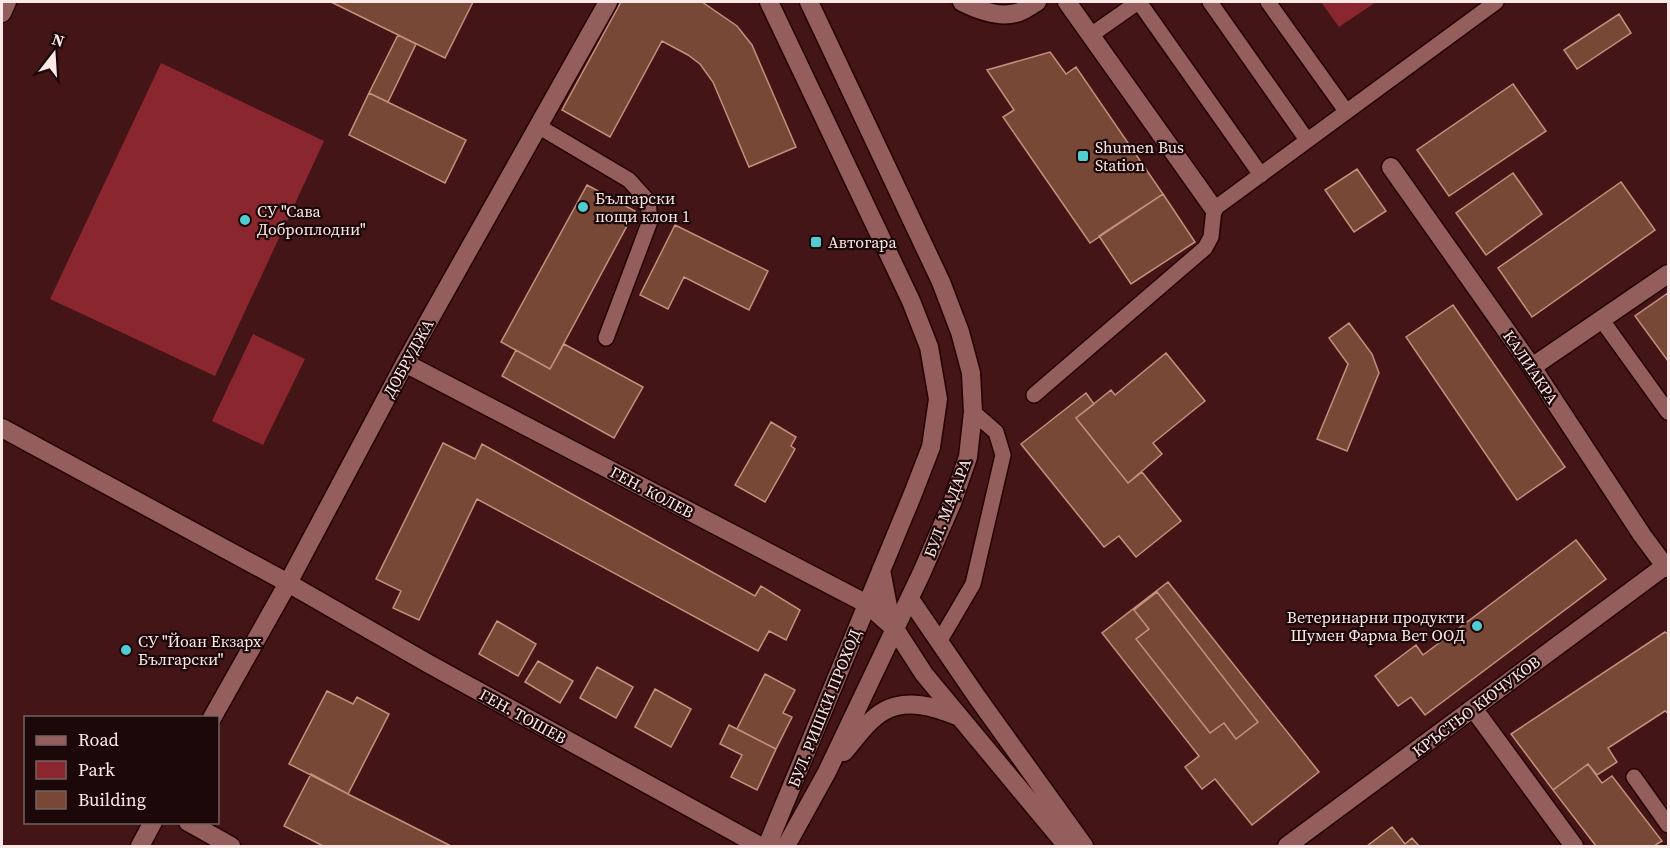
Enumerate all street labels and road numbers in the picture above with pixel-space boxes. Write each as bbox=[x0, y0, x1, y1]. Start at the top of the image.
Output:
street label: ДОБРУДЖА bbox=[377, 315, 439, 401]
street label: КАЛИАКРА bbox=[1498, 326, 1564, 409]
street label: БУЛ. МАДАРА bbox=[918, 455, 976, 561]
street label: ГЕН. КОЛЕВ bbox=[606, 461, 698, 523]
street label: БУЛ. РИШКИ ПРОХОД bbox=[782, 626, 866, 790]
street label: КРЪСТЬО КЮЧУКОВ bbox=[1407, 651, 1545, 761]
street label: ГЕН. ТОШЕВ bbox=[476, 683, 570, 749]

